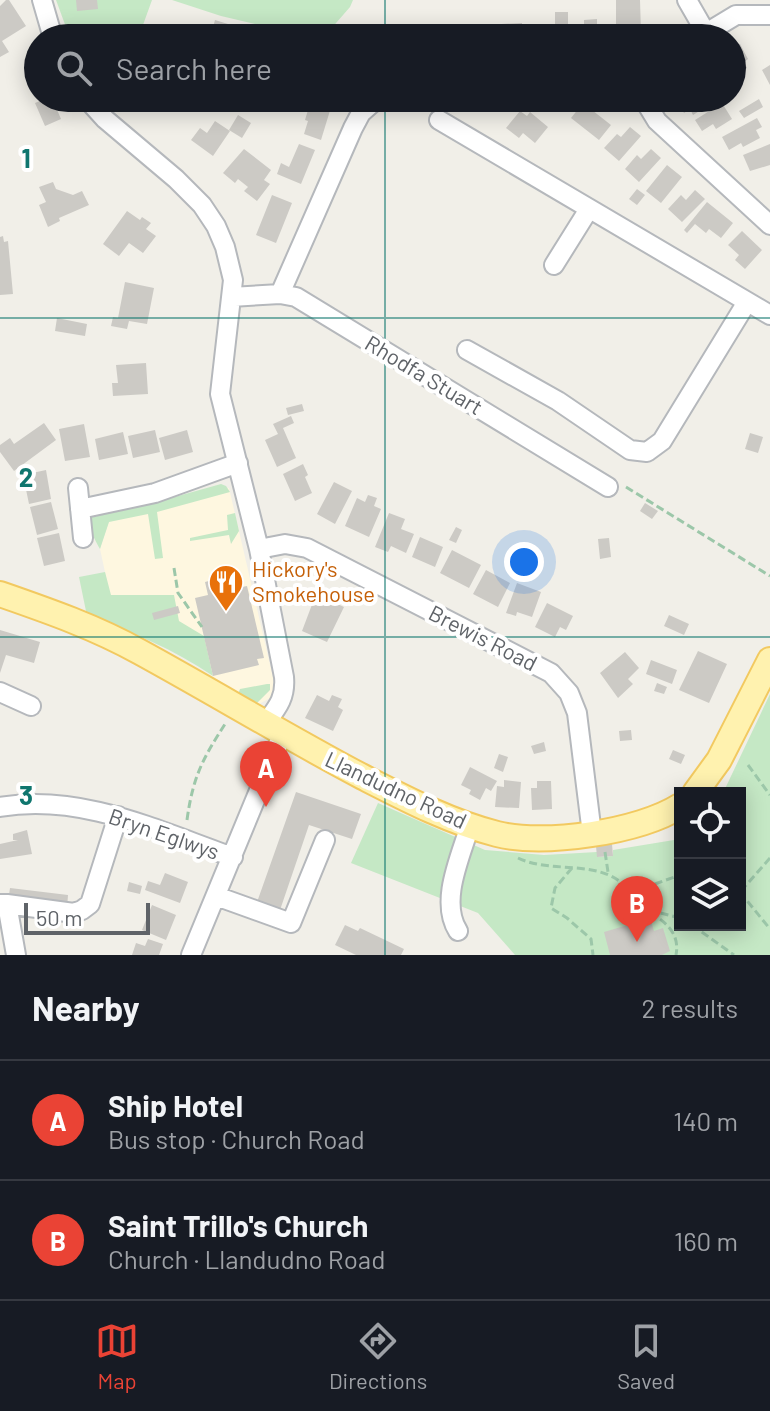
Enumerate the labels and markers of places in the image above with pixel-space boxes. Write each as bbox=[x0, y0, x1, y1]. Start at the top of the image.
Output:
place label: Hickory's Smokehouse bbox=[252, 555, 375, 606]
restaurant icon: Hickory's Smokehouse bbox=[207, 563, 245, 613]
pin: A bbox=[240, 741, 292, 807]
pin: B bbox=[611, 876, 663, 942]

